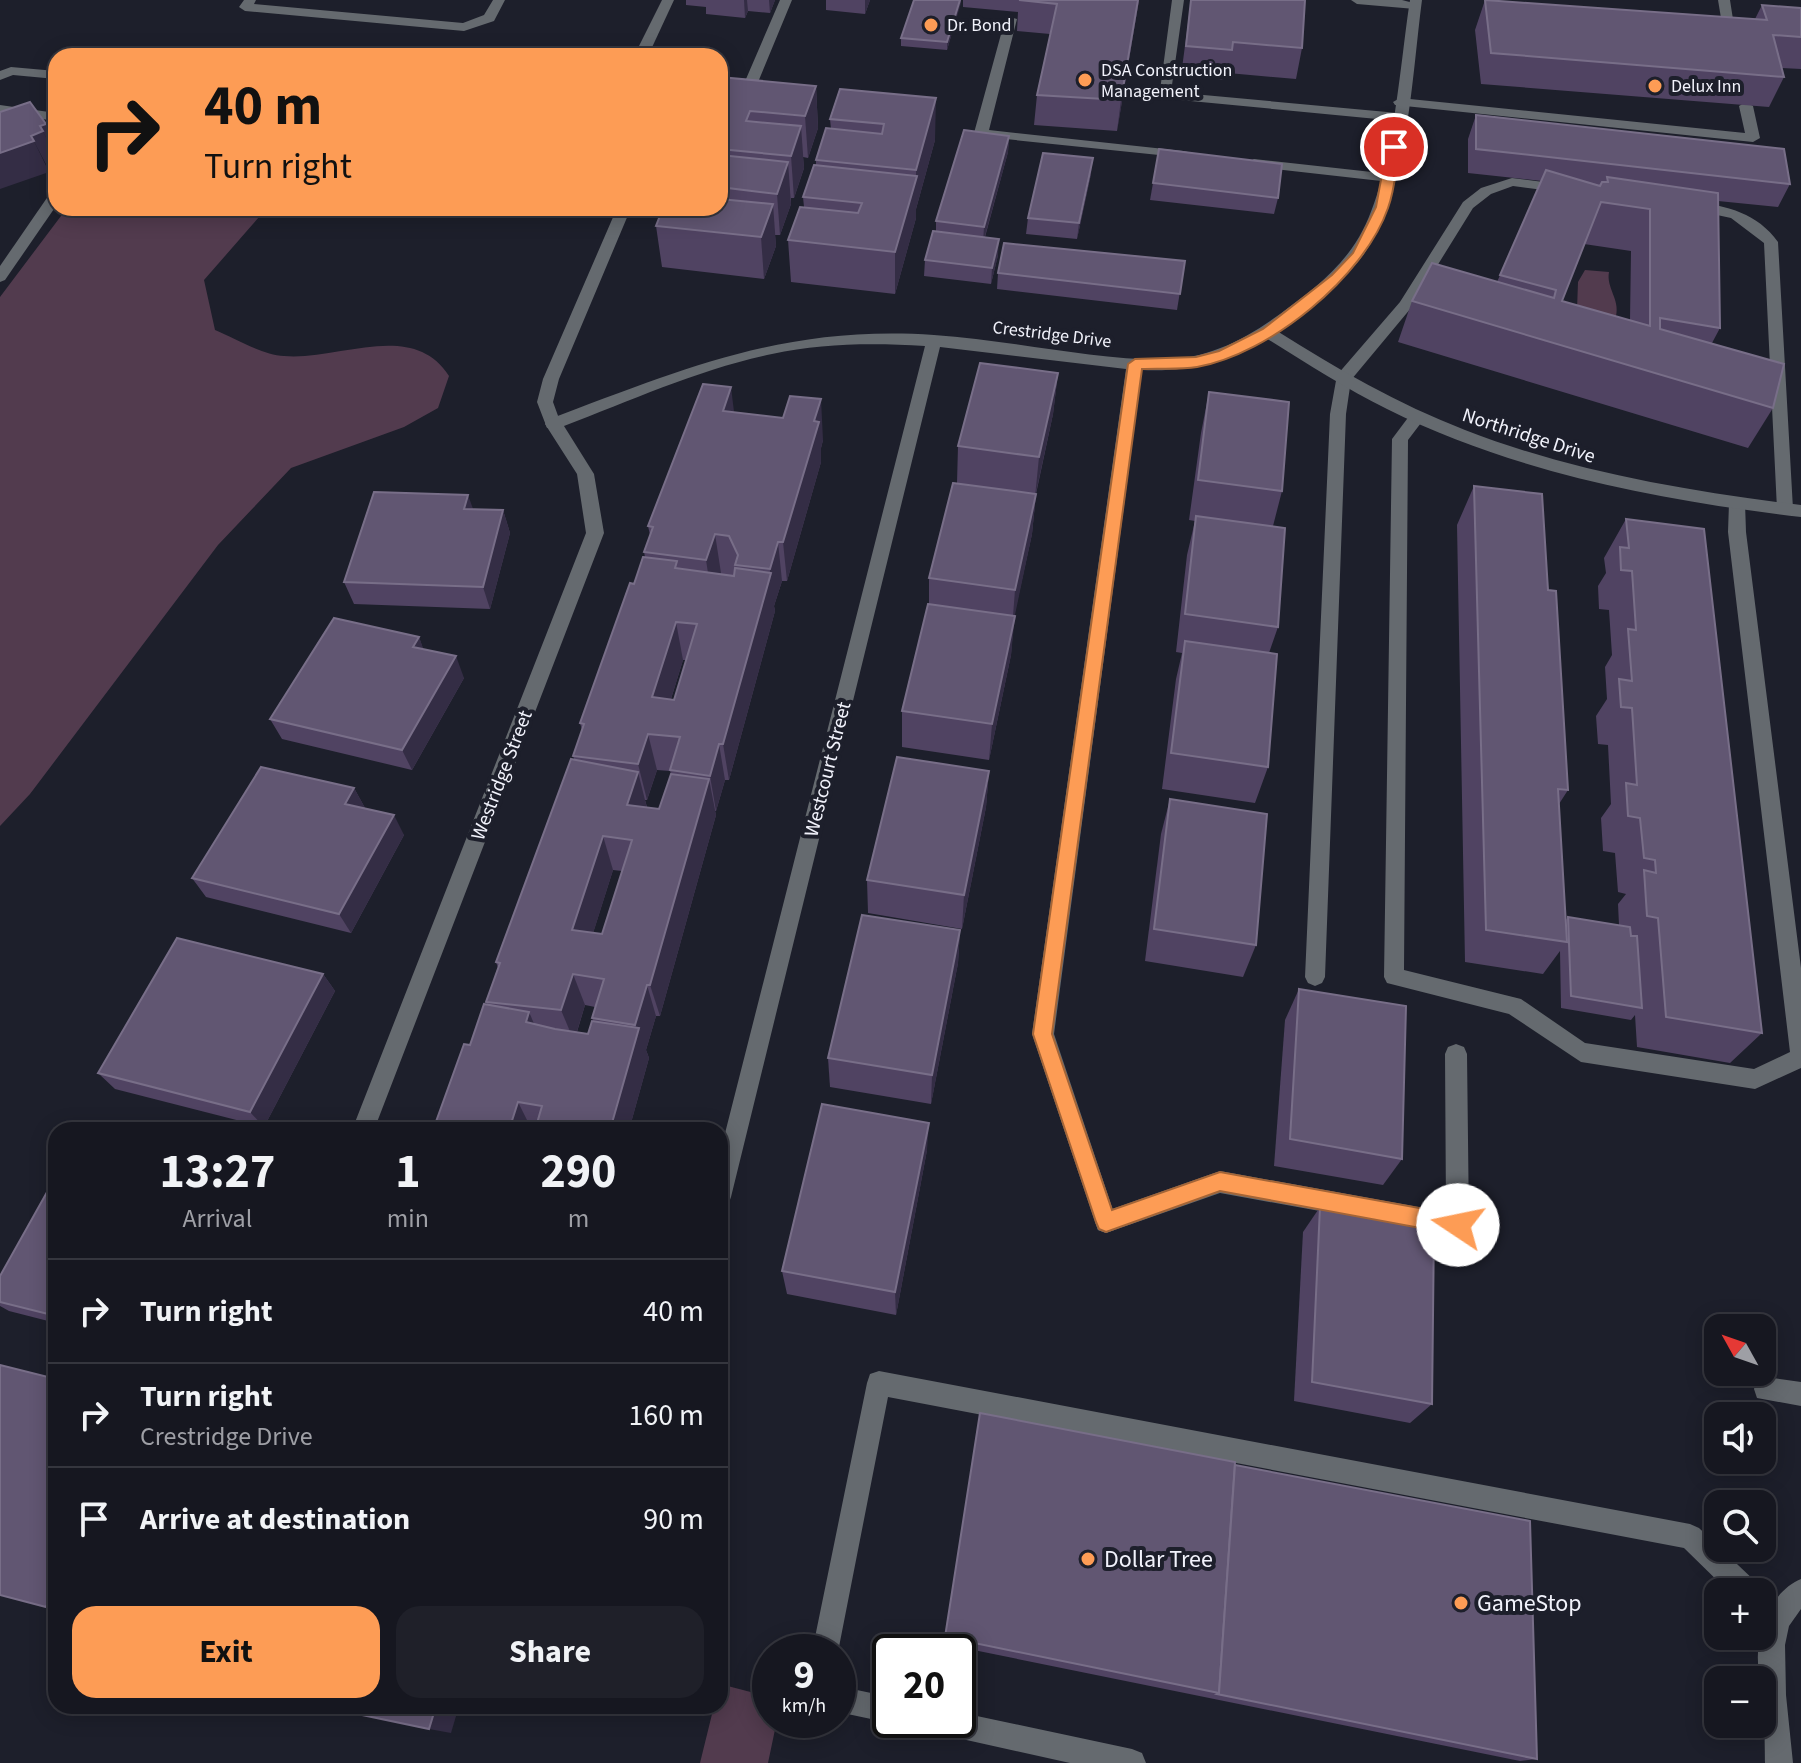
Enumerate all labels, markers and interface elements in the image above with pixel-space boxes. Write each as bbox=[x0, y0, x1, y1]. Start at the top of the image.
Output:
place label: Dr. Bond bbox=[947, 13, 1012, 38]
marker: Dr. Bond bbox=[922, 16, 940, 34]
place label: DSA Construction Management bbox=[1101, 58, 1232, 104]
text: 40 m bbox=[204, 67, 322, 146]
marker: DSA Construction Management bbox=[1076, 71, 1094, 89]
place label: Delux Inn bbox=[1671, 74, 1741, 99]
marker: Delux Inn bbox=[1646, 77, 1664, 95]
icon: right bbox=[72, 80, 176, 184]
pin bbox=[1360, 113, 1428, 181]
icon: arrive bbox=[1372, 125, 1416, 169]
text: Turn right bbox=[204, 141, 352, 192]
street label: Crestridge Drive bbox=[991, 315, 1113, 354]
street label: Northridge Drive bbox=[1459, 401, 1599, 471]
street label: Westcourt Street bbox=[798, 699, 858, 840]
street label: Westridge Street bbox=[464, 706, 540, 844]
text: 13:27 bbox=[159, 1138, 275, 1206]
text: 1 bbox=[395, 1138, 421, 1206]
text: 290 bbox=[540, 1138, 616, 1206]
position arrow bbox=[1416, 1183, 1500, 1267]
text: Arrival bbox=[182, 1200, 252, 1237]
text: min bbox=[387, 1200, 429, 1237]
text: m bbox=[568, 1200, 589, 1237]
icon: right bbox=[72, 1289, 116, 1333]
text: Turn right bbox=[140, 1290, 272, 1333]
text: 40 m bbox=[643, 1290, 704, 1333]
north arrow bbox=[1704, 1314, 1776, 1386]
map controls bbox=[1704, 1314, 1776, 1738]
text: Turn right bbox=[140, 1375, 272, 1418]
icon: right bbox=[72, 1393, 116, 1437]
text: 160 m bbox=[628, 1394, 704, 1437]
button: sound bbox=[1704, 1402, 1776, 1474]
text: Crestridge Drive bbox=[140, 1418, 313, 1455]
button: search bbox=[1704, 1490, 1776, 1562]
icon: arrive bbox=[72, 1497, 116, 1541]
text: Arrive at destination bbox=[140, 1498, 410, 1541]
text: 90 m bbox=[643, 1498, 704, 1541]
place label: Dollar Tree bbox=[1104, 1542, 1213, 1577]
marker: Dollar Tree bbox=[1079, 1550, 1097, 1568]
button: + bbox=[1704, 1578, 1776, 1650]
place label: GameStop bbox=[1477, 1586, 1582, 1621]
marker: GameStop bbox=[1452, 1594, 1470, 1612]
button: Exit bbox=[72, 1606, 380, 1698]
button: Share bbox=[396, 1606, 704, 1698]
speed limit sign: 20 bbox=[872, 1634, 976, 1738]
text: 9 bbox=[793, 1647, 815, 1704]
button: − bbox=[1704, 1666, 1776, 1738]
text: km/h bbox=[782, 1692, 826, 1720]

